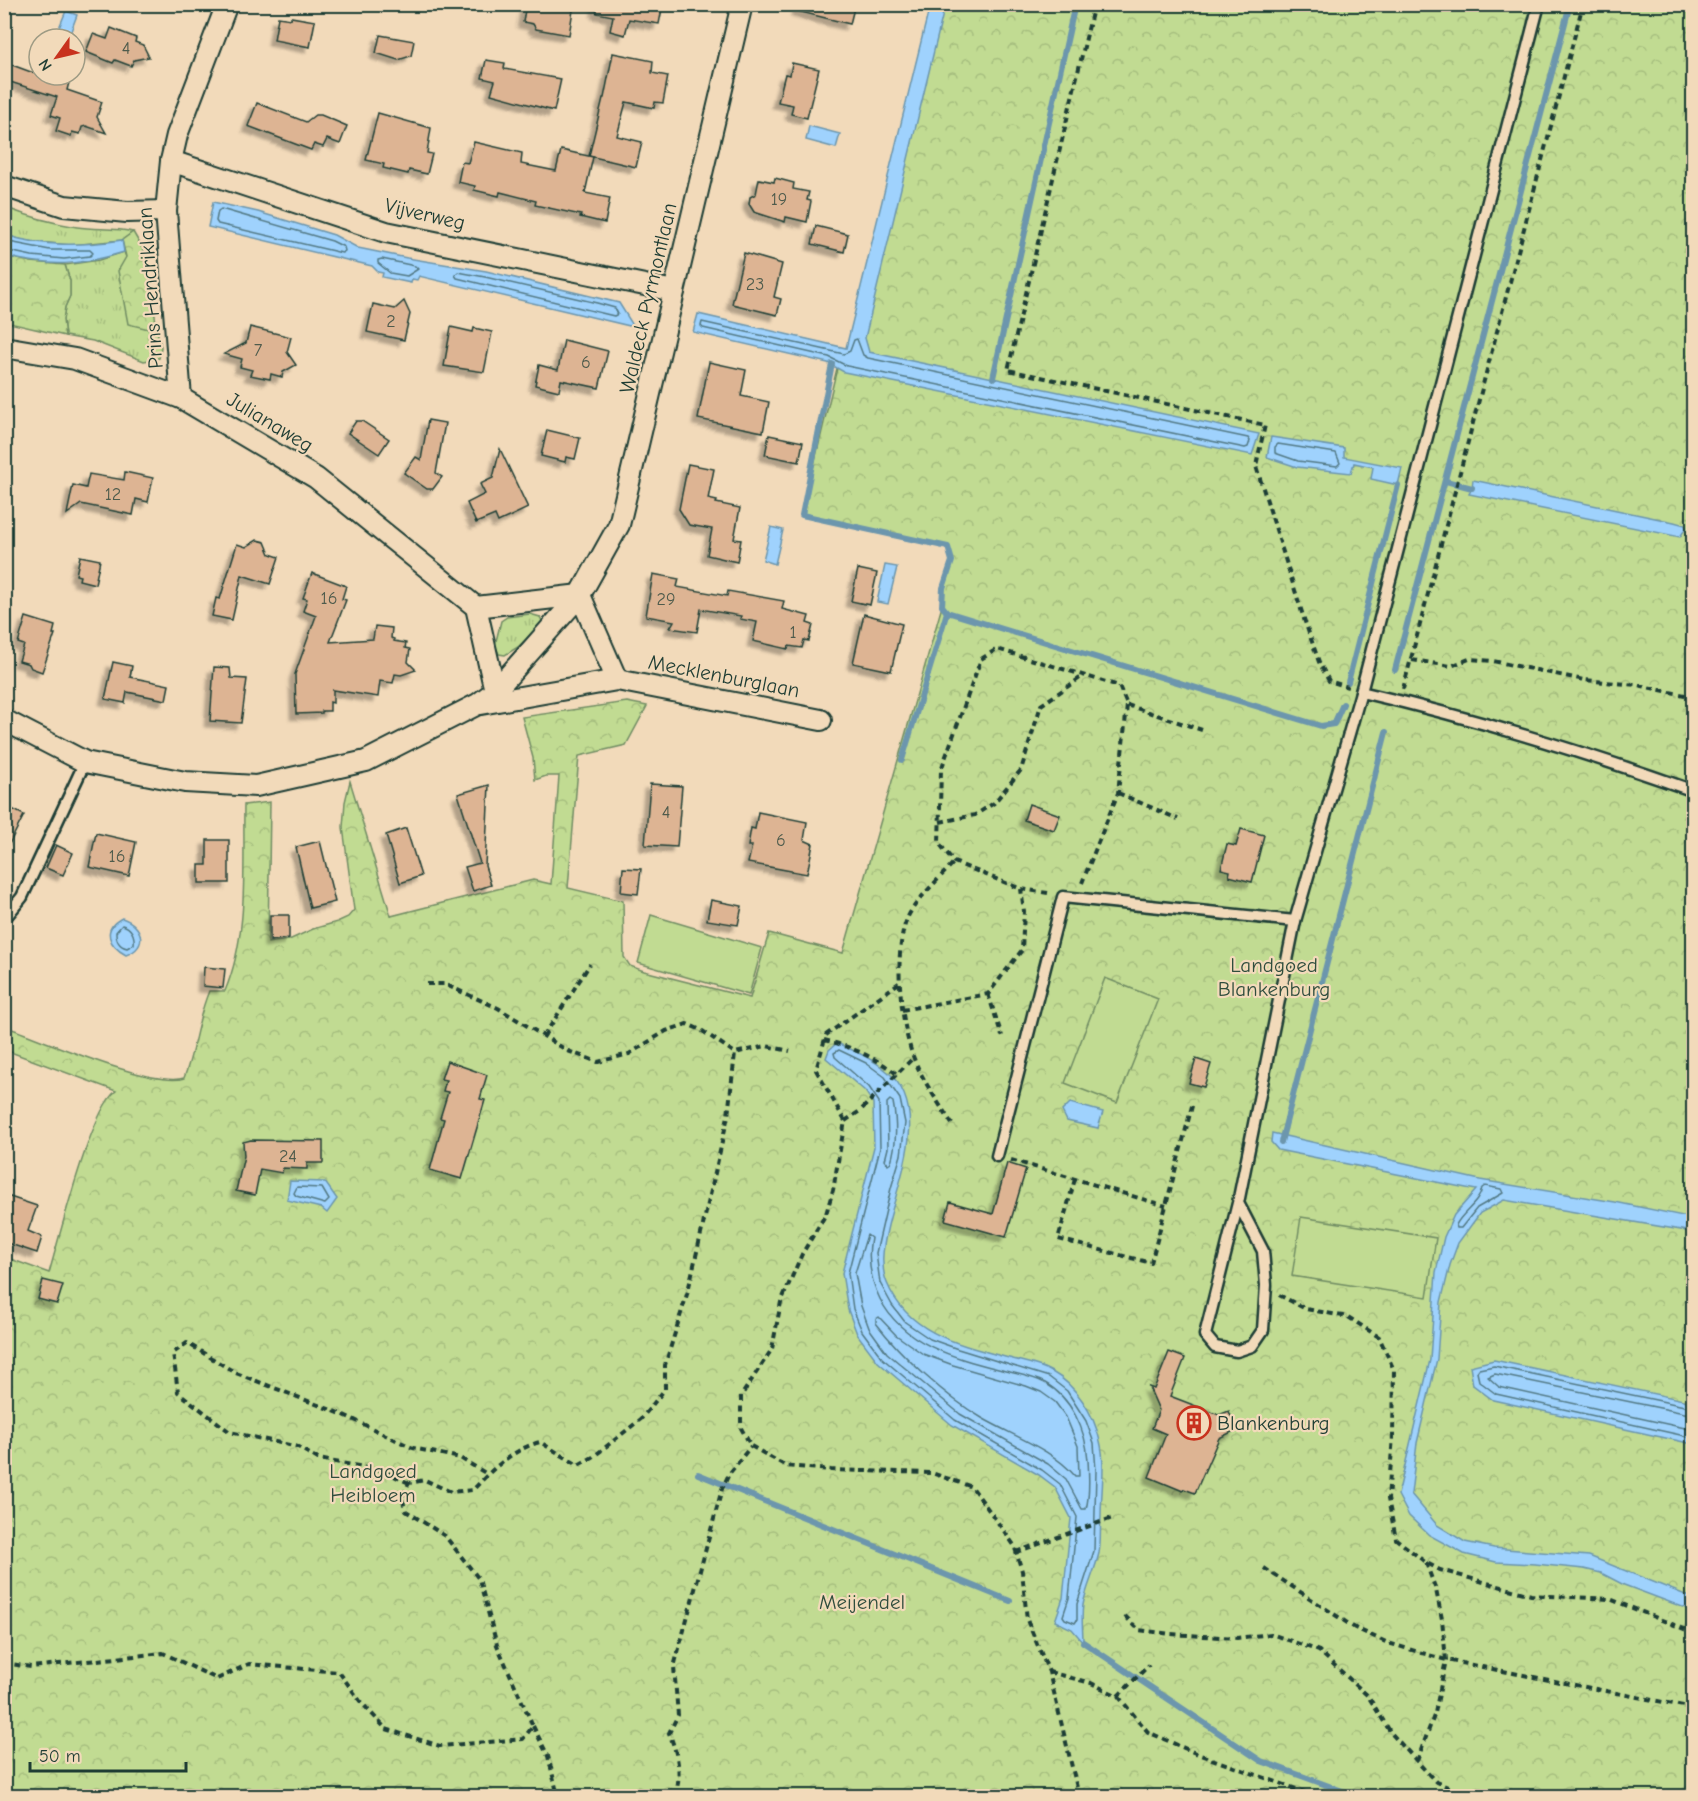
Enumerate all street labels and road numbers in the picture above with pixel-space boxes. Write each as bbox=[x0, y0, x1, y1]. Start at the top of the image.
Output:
street label: Vijverweg bbox=[382, 193, 468, 235]
street label: Waldeck Pyrmontlaan bbox=[614, 200, 682, 396]
street label: Prins Hendriklaan bbox=[132, 206, 168, 370]
street label: Julianaweg bbox=[222, 387, 318, 457]
street label: Mecklenburglaan bbox=[646, 650, 802, 702]

